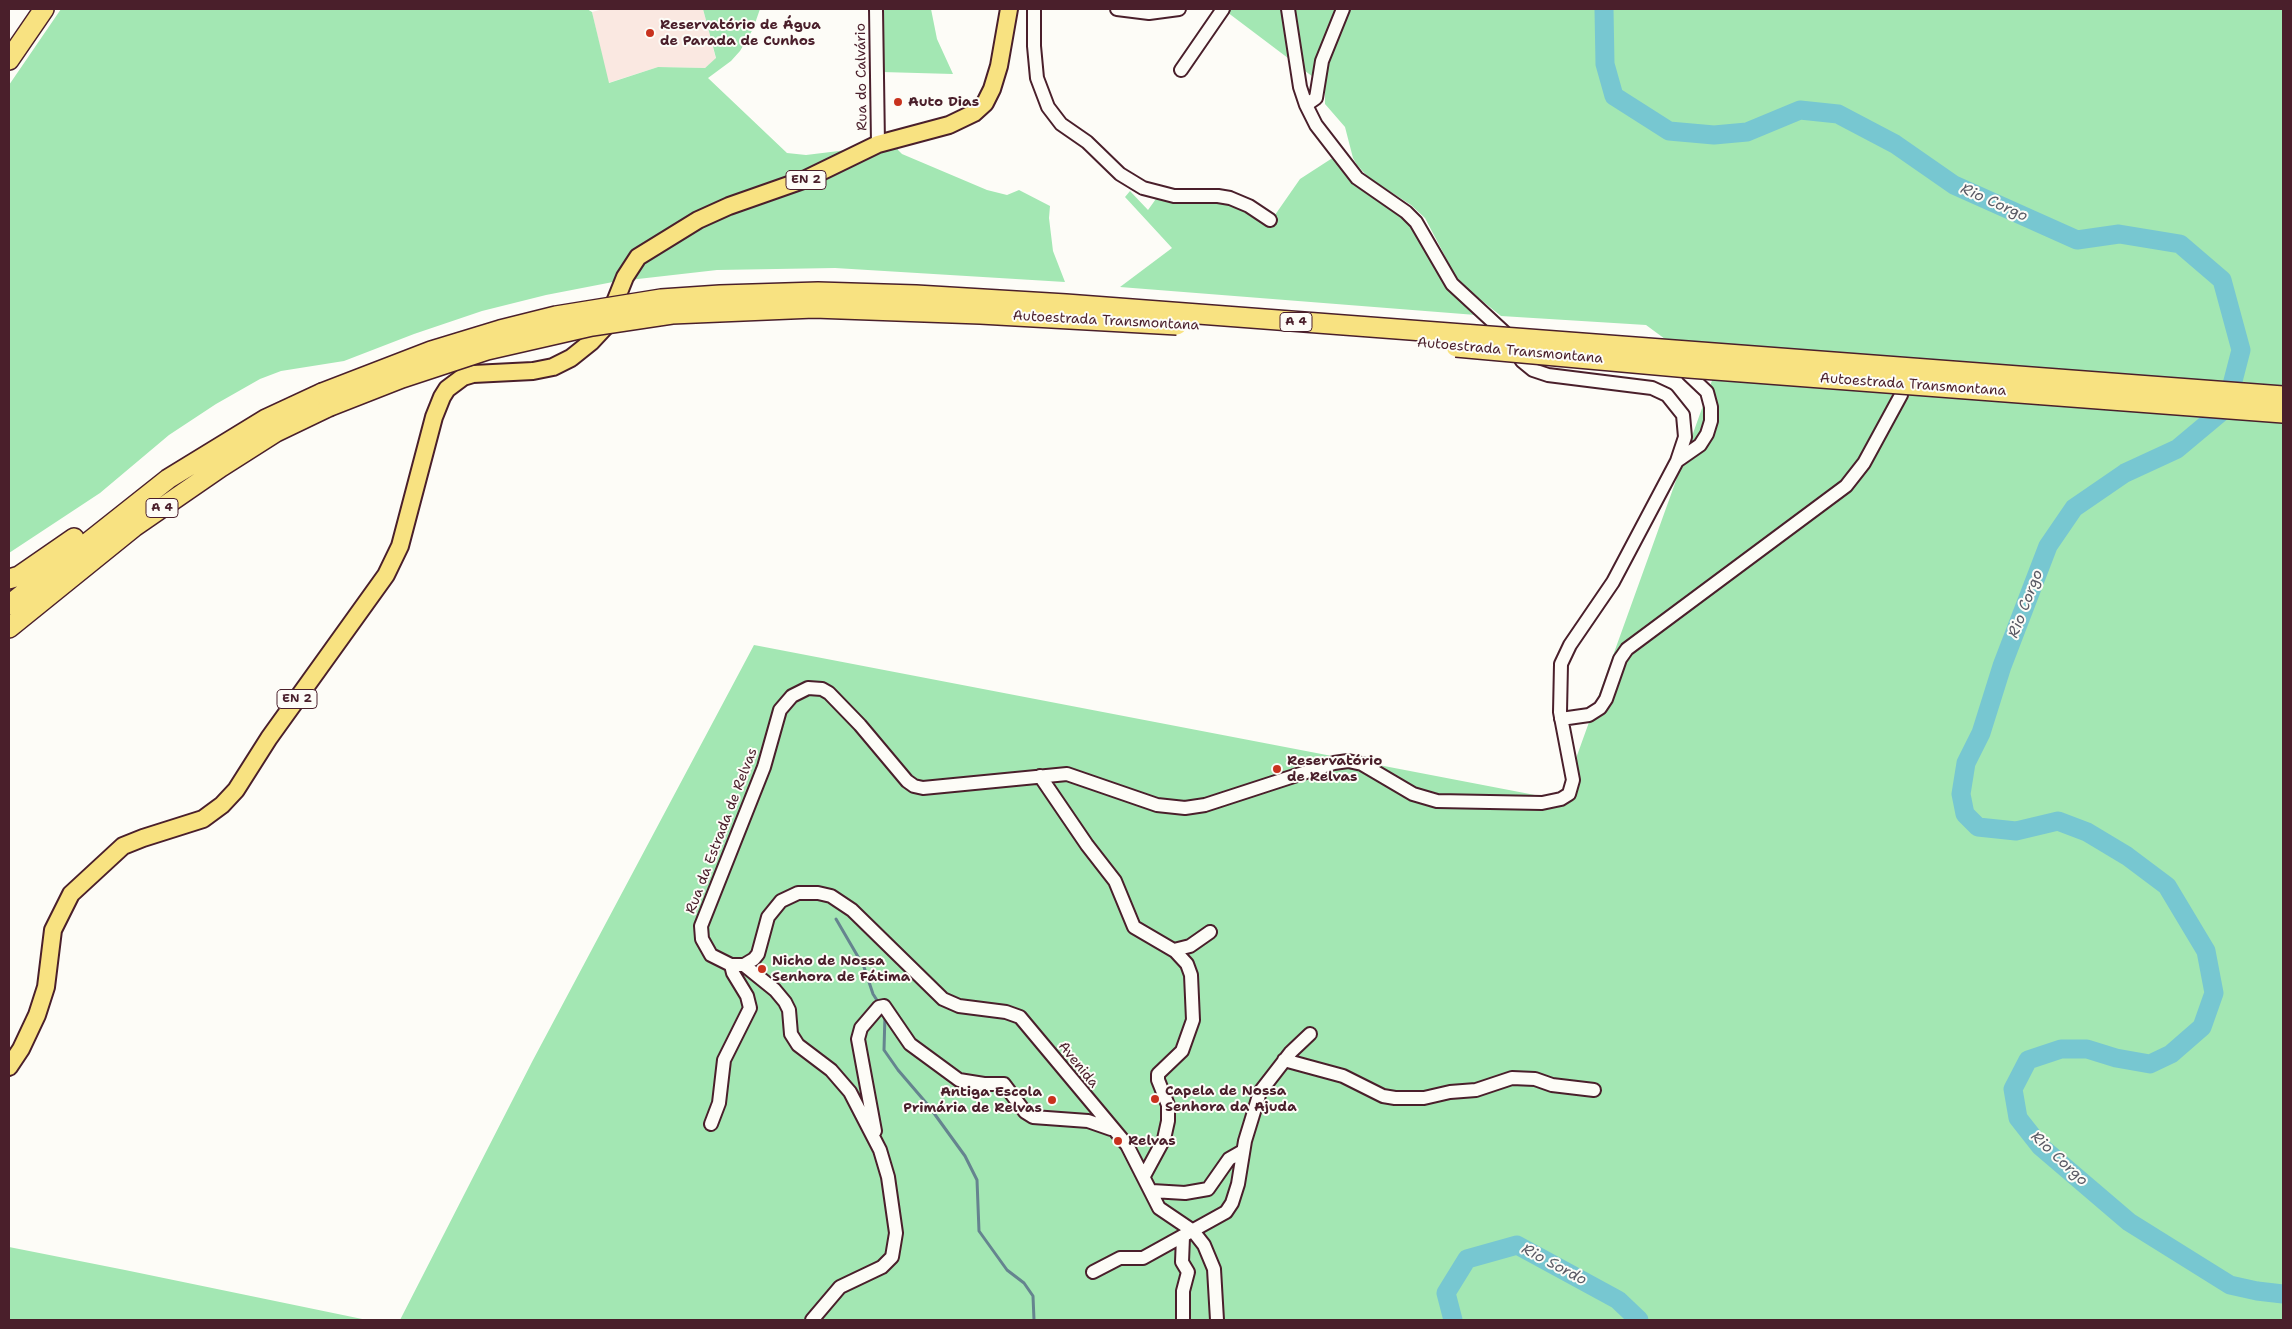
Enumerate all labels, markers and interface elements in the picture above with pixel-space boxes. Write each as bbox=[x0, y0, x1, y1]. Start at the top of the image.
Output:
place label: Reservatório de Água de Parada de Cunhos bbox=[660, 17, 821, 49]
street label: Rua do Calvário bbox=[853, 23, 871, 131]
marker: Reservatório de Água de Parada de Cunhos bbox=[644, 27, 656, 39]
place label: Auto Dias bbox=[908, 94, 979, 110]
marker: Auto Dias bbox=[892, 96, 904, 108]
road number: EN 2 bbox=[786, 170, 826, 190]
water label: Rio Corgo bbox=[1958, 180, 2030, 226]
street label: Autoestrada Transmontana bbox=[1012, 308, 1200, 334]
road number: A 4 bbox=[1280, 313, 1312, 332]
street label: Autoestrada Transmontana bbox=[1416, 334, 1604, 368]
street label: Autoestrada Transmontana bbox=[1819, 370, 2007, 400]
road number: A 4 bbox=[146, 498, 178, 518]
water label: Rio Corgo bbox=[2005, 567, 2047, 641]
road number: EN 2 bbox=[277, 690, 317, 709]
street label: Rua da Estrada de Relvas bbox=[683, 746, 761, 916]
place label: Reservatório de Relvas bbox=[1287, 753, 1382, 786]
marker: Reservatório de Relvas bbox=[1271, 763, 1283, 775]
place label: Nicho de Nossa Senhora de Fátima bbox=[772, 953, 910, 986]
marker: Nicho de Nossa Senhora de Fátima bbox=[756, 963, 768, 975]
street label: Avenida bbox=[1054, 1038, 1102, 1092]
place label: Capela de Nossa Senhora da Ajuda bbox=[1165, 1083, 1297, 1116]
place label: Antiga Escola Primária de Relvas bbox=[903, 1084, 1042, 1116]
marker: Capela de Nossa Senhora da Ajuda bbox=[1149, 1093, 1161, 1105]
marker: Antiga Escola Primária de Relvas bbox=[1046, 1094, 1058, 1106]
water label: Rio Corgo bbox=[2027, 1128, 2091, 1190]
place label: Relvas bbox=[1128, 1133, 1176, 1149]
marker: Relvas bbox=[1112, 1135, 1124, 1147]
water label: Rio Sordo bbox=[1518, 1240, 1590, 1290]

